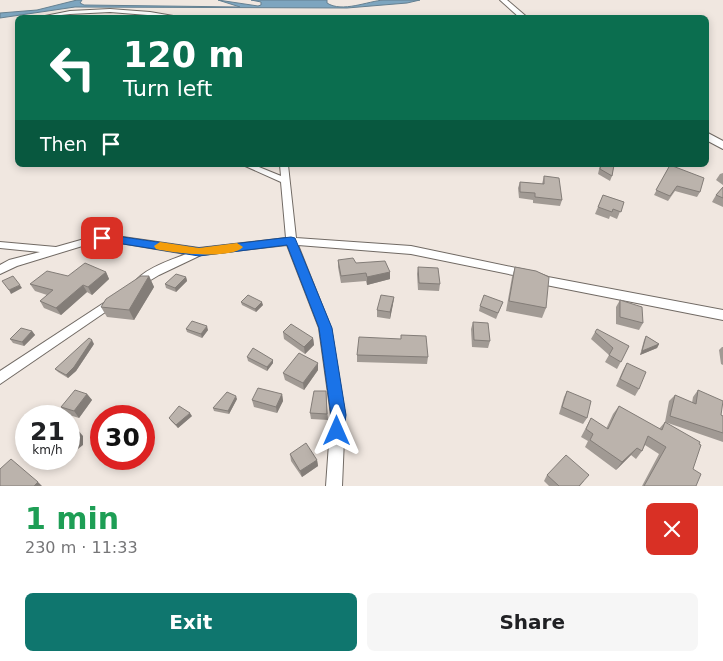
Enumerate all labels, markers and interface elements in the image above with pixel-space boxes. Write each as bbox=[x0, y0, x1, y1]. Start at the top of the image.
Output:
icon: left bbox=[40, 35, 105, 100]
text: 120 m bbox=[123, 35, 245, 75]
text: Turn left bbox=[123, 76, 212, 101]
icon: arrive bbox=[97, 130, 125, 158]
text: Then bbox=[40, 133, 87, 155]
pin bbox=[81, 217, 123, 259]
icon: arrive bbox=[88, 224, 116, 252]
position arrow bbox=[310, 404, 362, 456]
speed limit sign: 30 bbox=[90, 405, 155, 470]
text: 21 bbox=[30, 417, 65, 446]
text: km/h bbox=[32, 443, 63, 457]
text: 1 min bbox=[25, 501, 119, 536]
button: close bbox=[646, 503, 698, 555]
text: 230 m · 11:33 bbox=[25, 538, 138, 557]
button: Exit bbox=[25, 593, 357, 651]
button: Share bbox=[367, 593, 698, 651]

